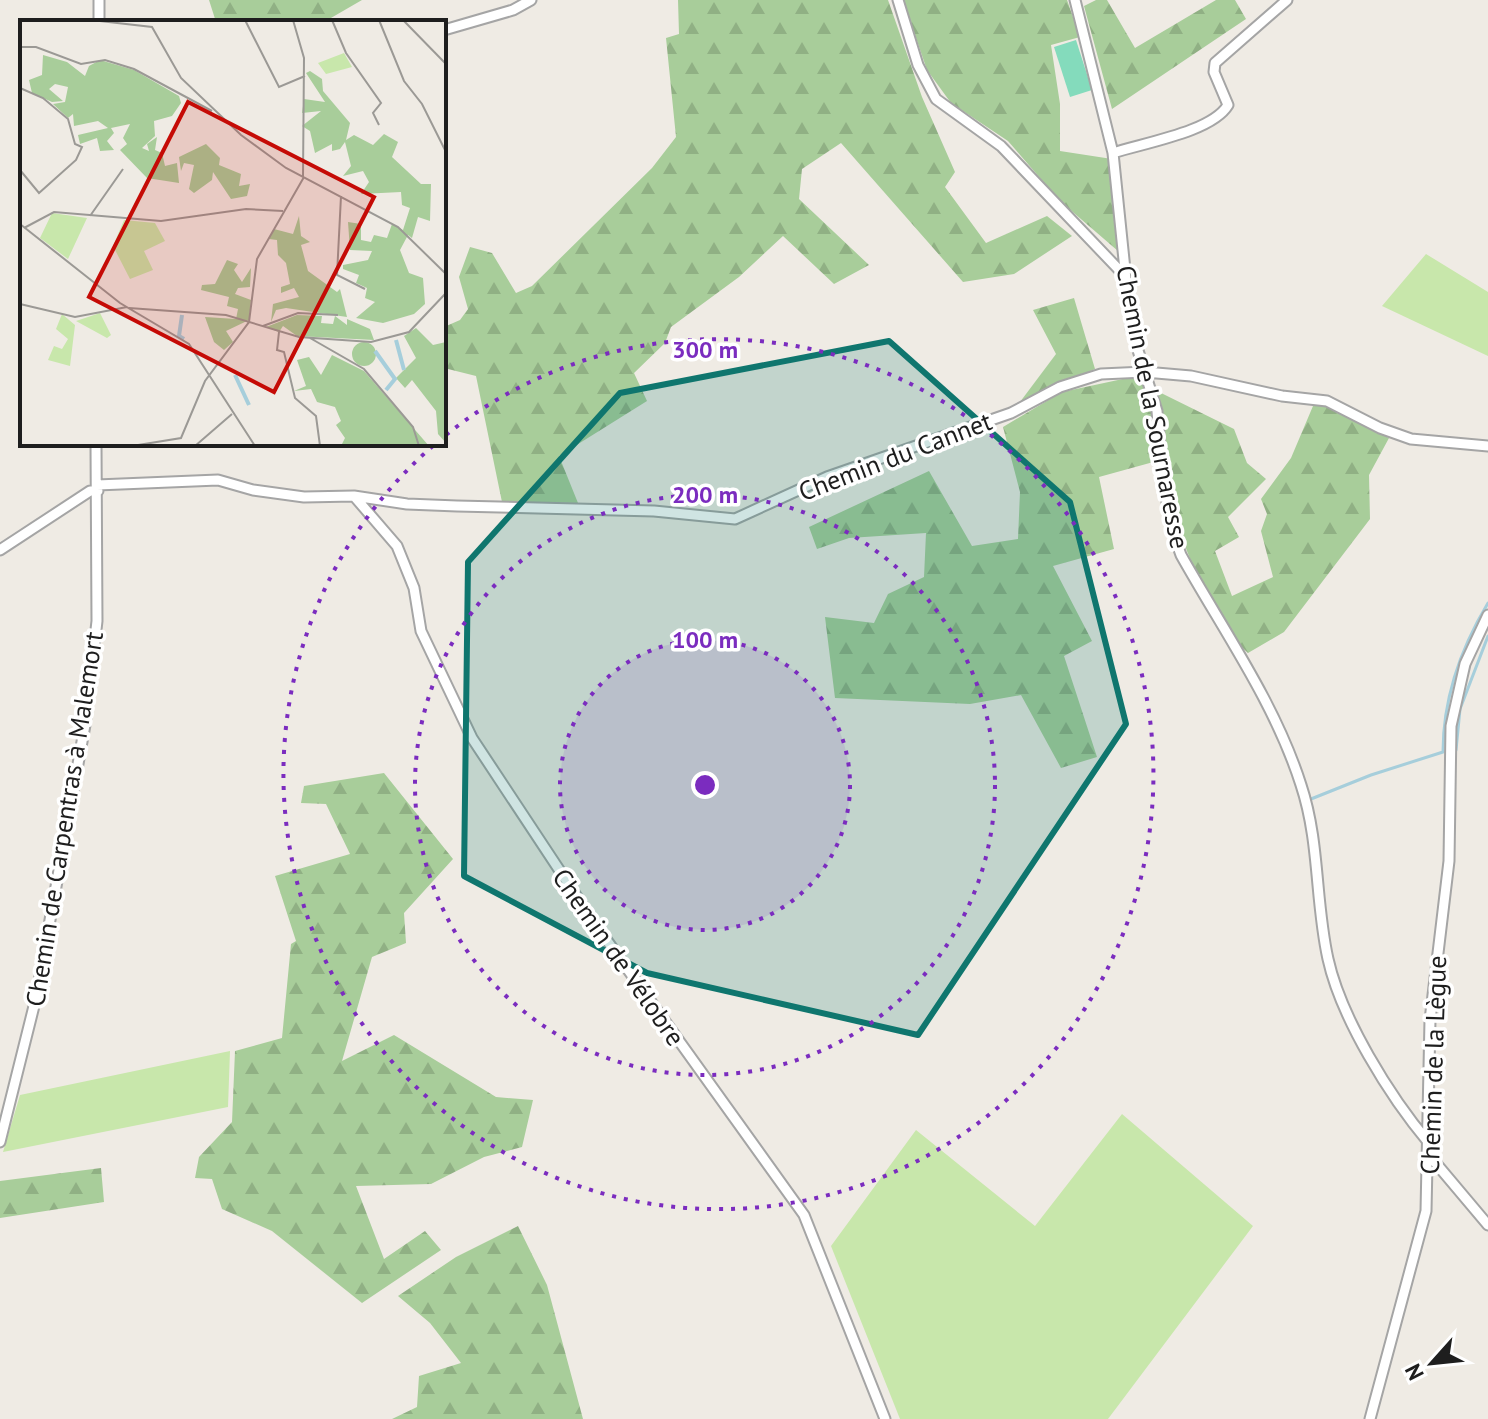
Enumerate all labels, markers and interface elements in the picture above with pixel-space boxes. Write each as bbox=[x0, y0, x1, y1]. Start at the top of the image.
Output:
inset map bbox=[20, 20, 446, 446]
street label: Chemin de la Sournaresse bbox=[1109, 263, 1197, 551]
text: 300 m bbox=[672, 334, 738, 365]
street label: Chemin du Cannet bbox=[794, 404, 996, 508]
text: 200 m bbox=[672, 479, 738, 510]
text: 100 m bbox=[672, 624, 738, 655]
street label: Chemin de Carpentras à Malemort bbox=[18, 629, 110, 1009]
centre of rings bbox=[691, 771, 719, 799]
street label: Chemin de Vélobre bbox=[546, 862, 692, 1052]
street label: Chemin de la Lègue bbox=[1413, 955, 1453, 1175]
north arrow bbox=[1392, 1323, 1472, 1403]
text: N bbox=[1398, 1359, 1430, 1385]

